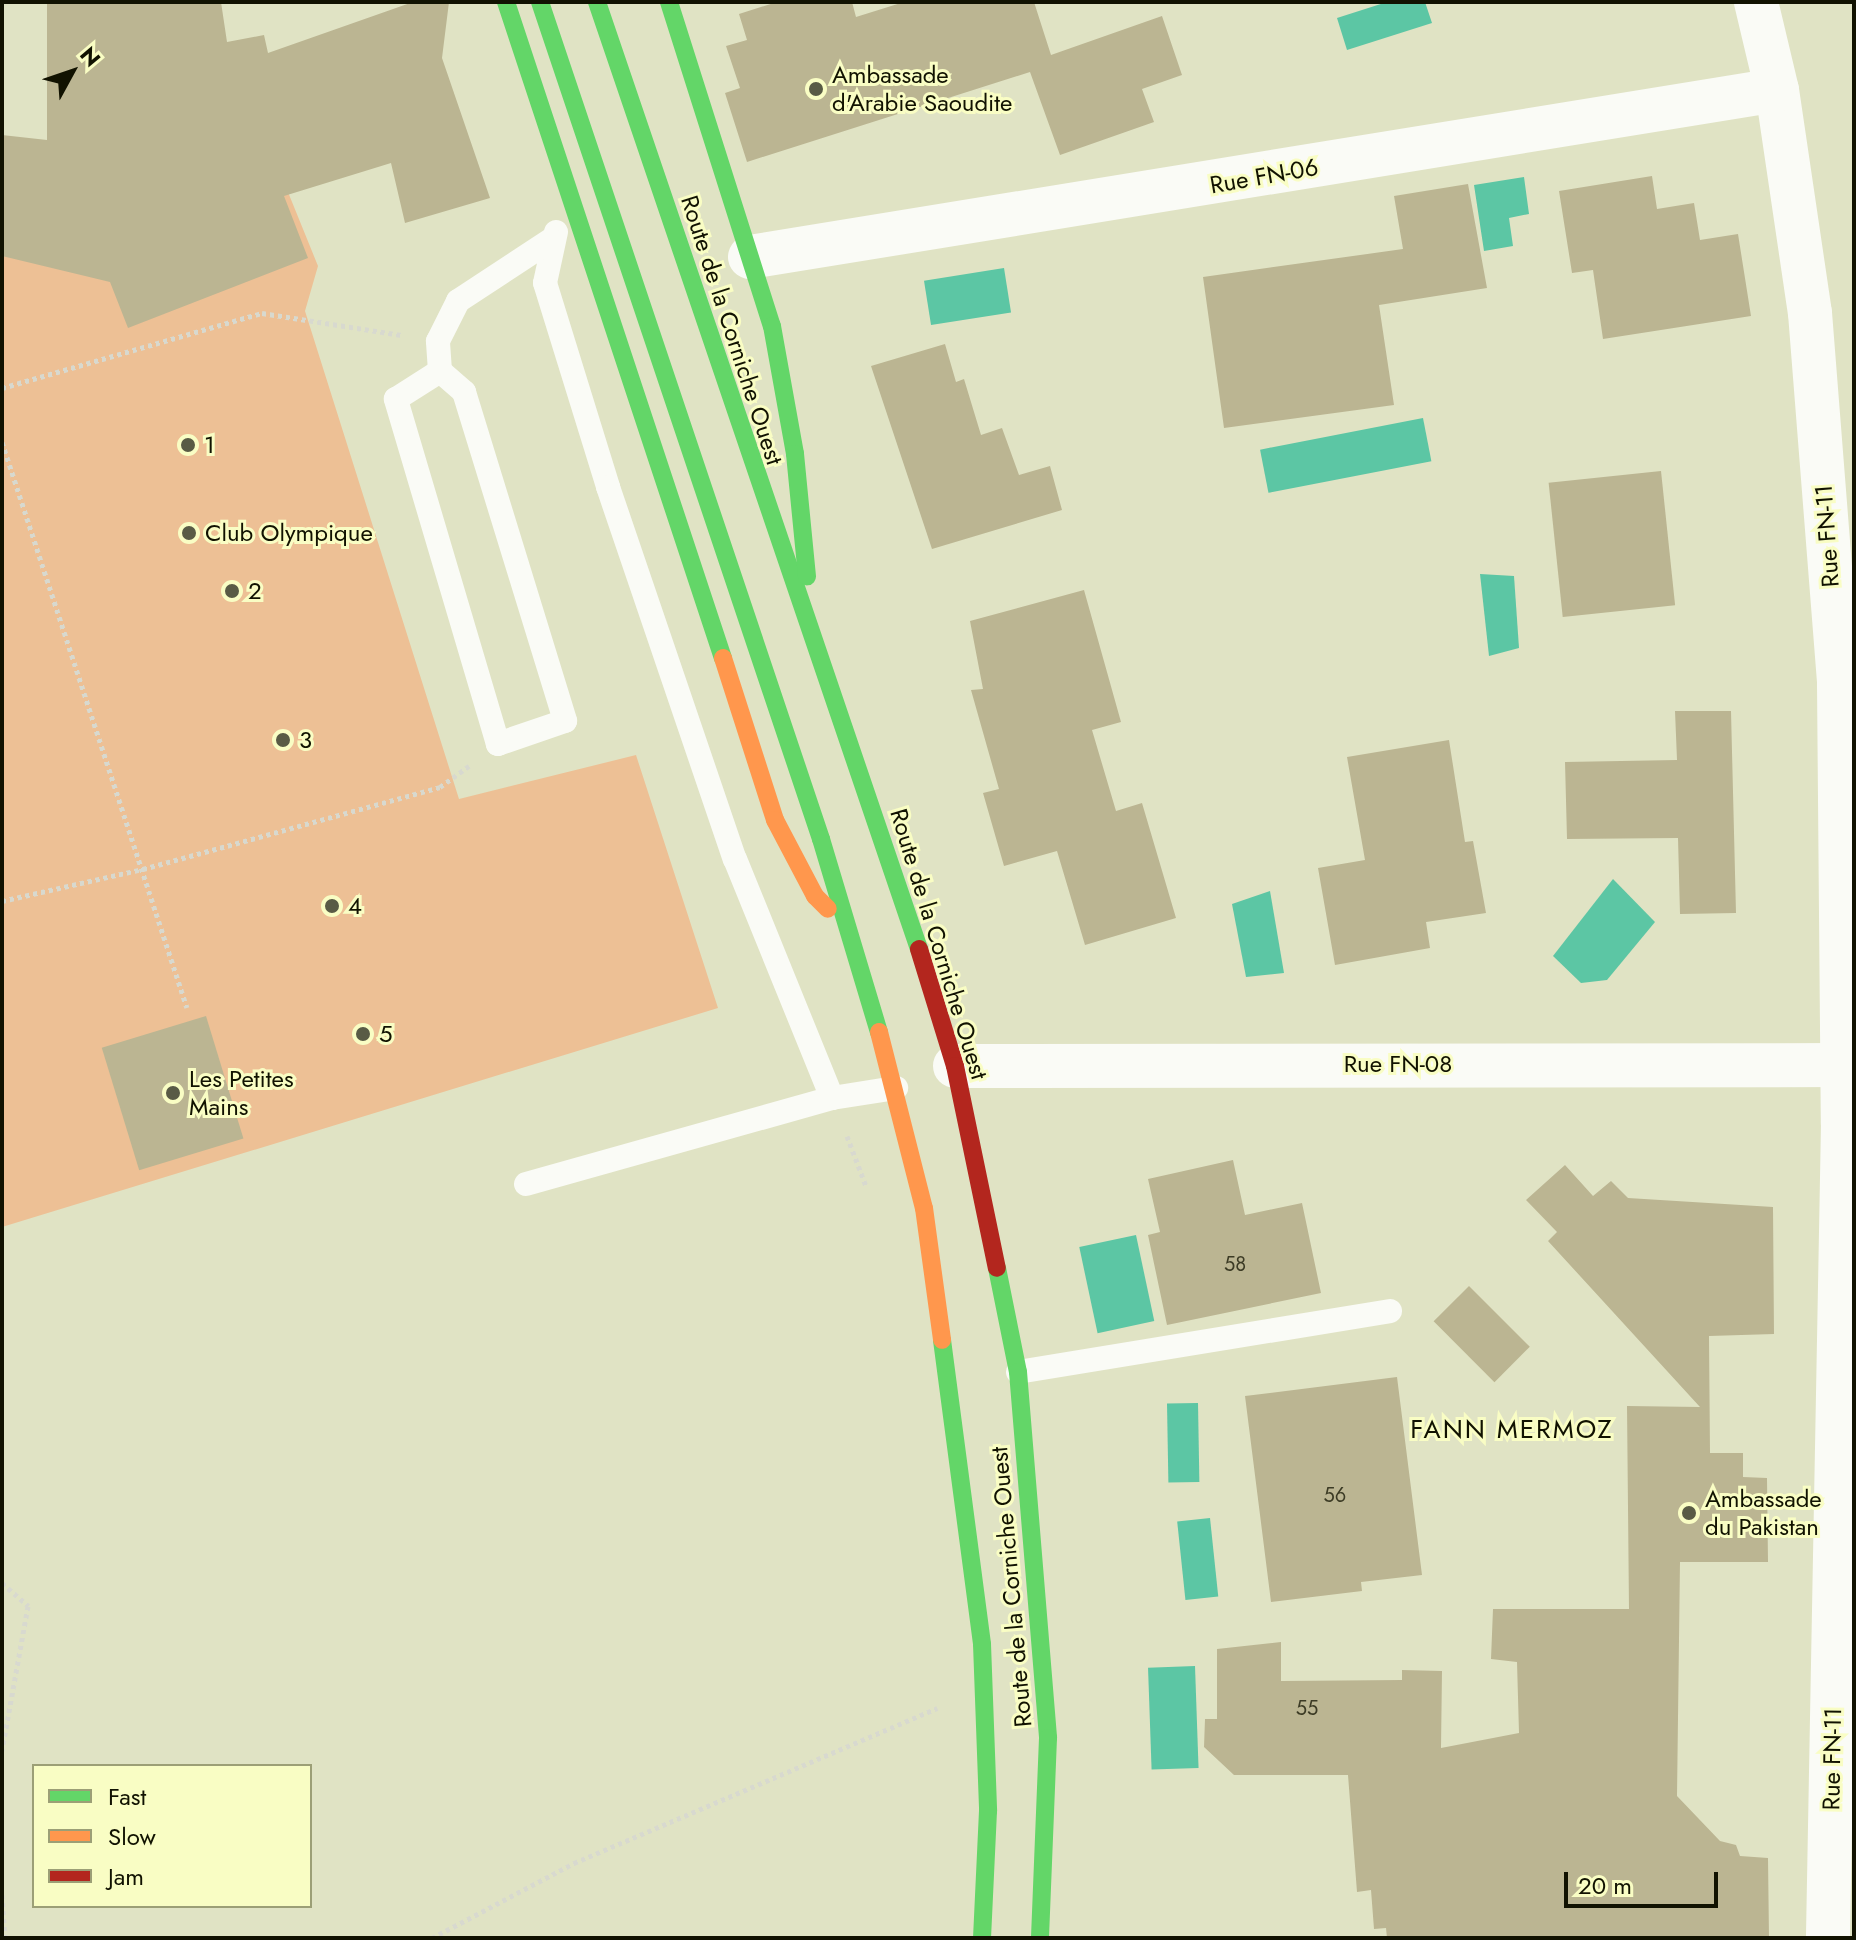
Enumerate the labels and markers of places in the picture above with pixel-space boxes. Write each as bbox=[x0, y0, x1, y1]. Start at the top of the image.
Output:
place label: Ambassade d'Arabie Saoudite bbox=[832, 61, 1012, 117]
marker: Ambassade d'Arabie Saoudite bbox=[807, 80, 825, 98]
place label: 1 bbox=[204, 431, 215, 459]
marker: 1 bbox=[179, 436, 197, 454]
place label: Club Olympique bbox=[205, 519, 373, 547]
marker: Club Olympique bbox=[180, 524, 198, 542]
place label: 2 bbox=[248, 577, 262, 605]
marker: 2 bbox=[223, 582, 241, 600]
place label: 3 bbox=[299, 726, 312, 754]
marker: 3 bbox=[274, 731, 292, 749]
place label: 4 bbox=[348, 892, 362, 920]
marker: 4 bbox=[323, 897, 341, 915]
place label: 5 bbox=[379, 1020, 393, 1048]
marker: 5 bbox=[354, 1025, 372, 1043]
place label: Les Petites Mains bbox=[189, 1065, 294, 1121]
marker: Les Petites Mains bbox=[164, 1084, 182, 1102]
place label: Ambassade du Pakistan bbox=[1705, 1485, 1822, 1541]
marker: Ambassade du Pakistan bbox=[1680, 1504, 1698, 1522]

